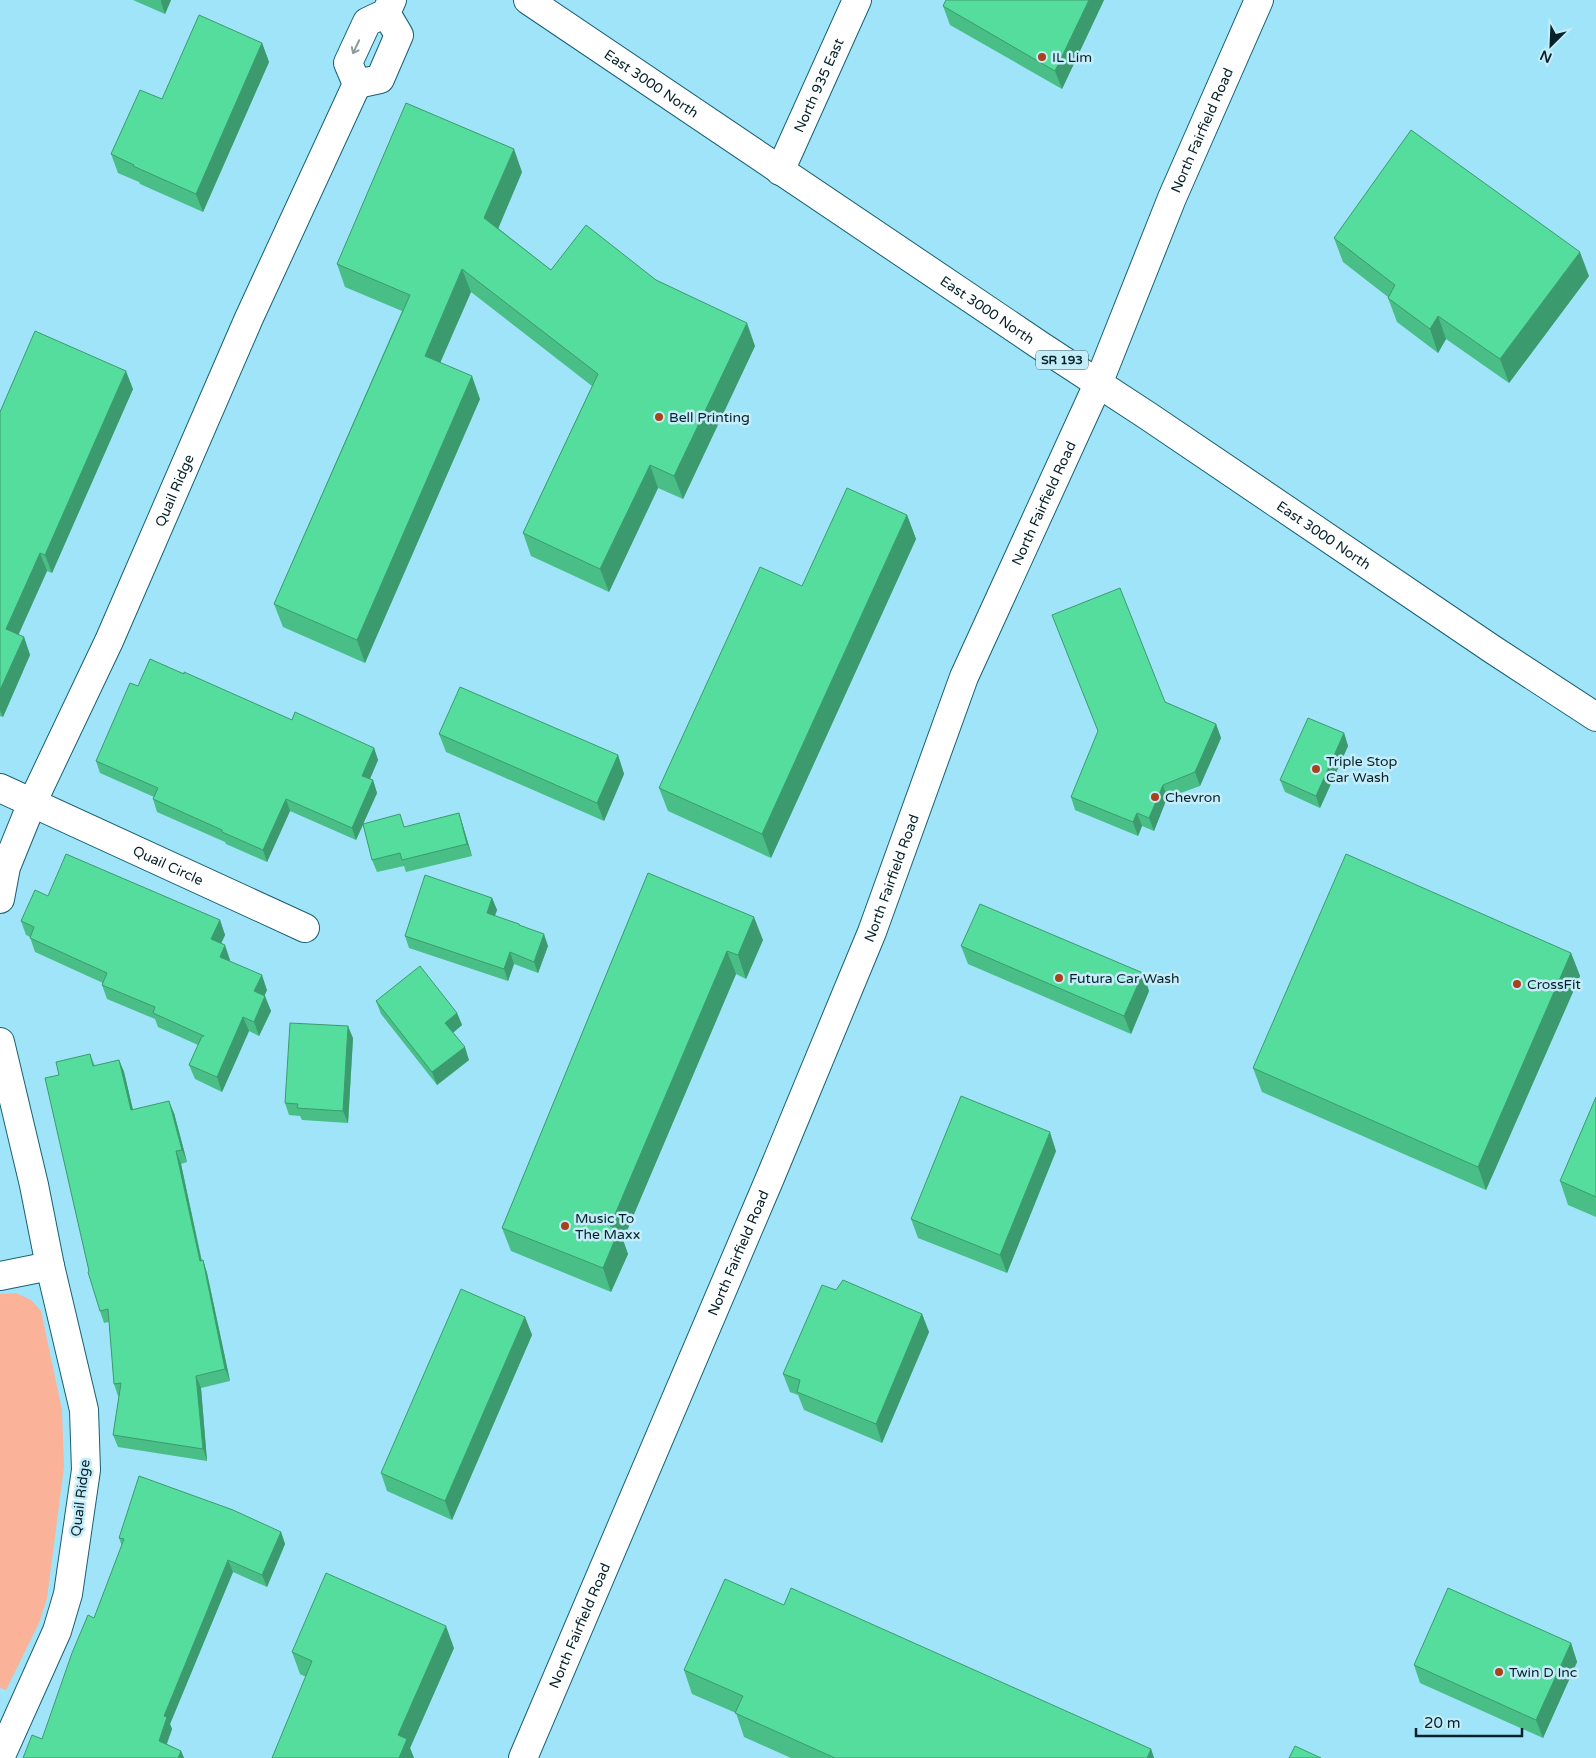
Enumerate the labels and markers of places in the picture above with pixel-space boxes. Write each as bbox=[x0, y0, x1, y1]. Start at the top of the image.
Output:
place label: IL Lim bbox=[1052, 49, 1092, 66]
marker: IL Lim bbox=[1036, 51, 1048, 63]
place label: Bell Printing bbox=[669, 409, 750, 426]
marker: Bell Printing bbox=[653, 411, 665, 423]
place label: Triple Stop Car Wash bbox=[1326, 753, 1397, 786]
marker: Triple Stop Car Wash bbox=[1310, 763, 1322, 775]
place label: Chevron bbox=[1165, 789, 1221, 806]
marker: Chevron bbox=[1149, 791, 1161, 803]
place label: Futura Car Wash bbox=[1069, 970, 1180, 987]
marker: Futura Car Wash bbox=[1053, 972, 1065, 984]
place label: CrossFit bbox=[1527, 976, 1581, 993]
marker: CrossFit bbox=[1511, 978, 1523, 990]
place label: Music To The Maxx bbox=[575, 1210, 640, 1243]
marker: Music To The Maxx bbox=[559, 1220, 571, 1232]
place label: Twin D Inc bbox=[1509, 1664, 1577, 1681]
marker: Twin D Inc bbox=[1493, 1666, 1505, 1678]

